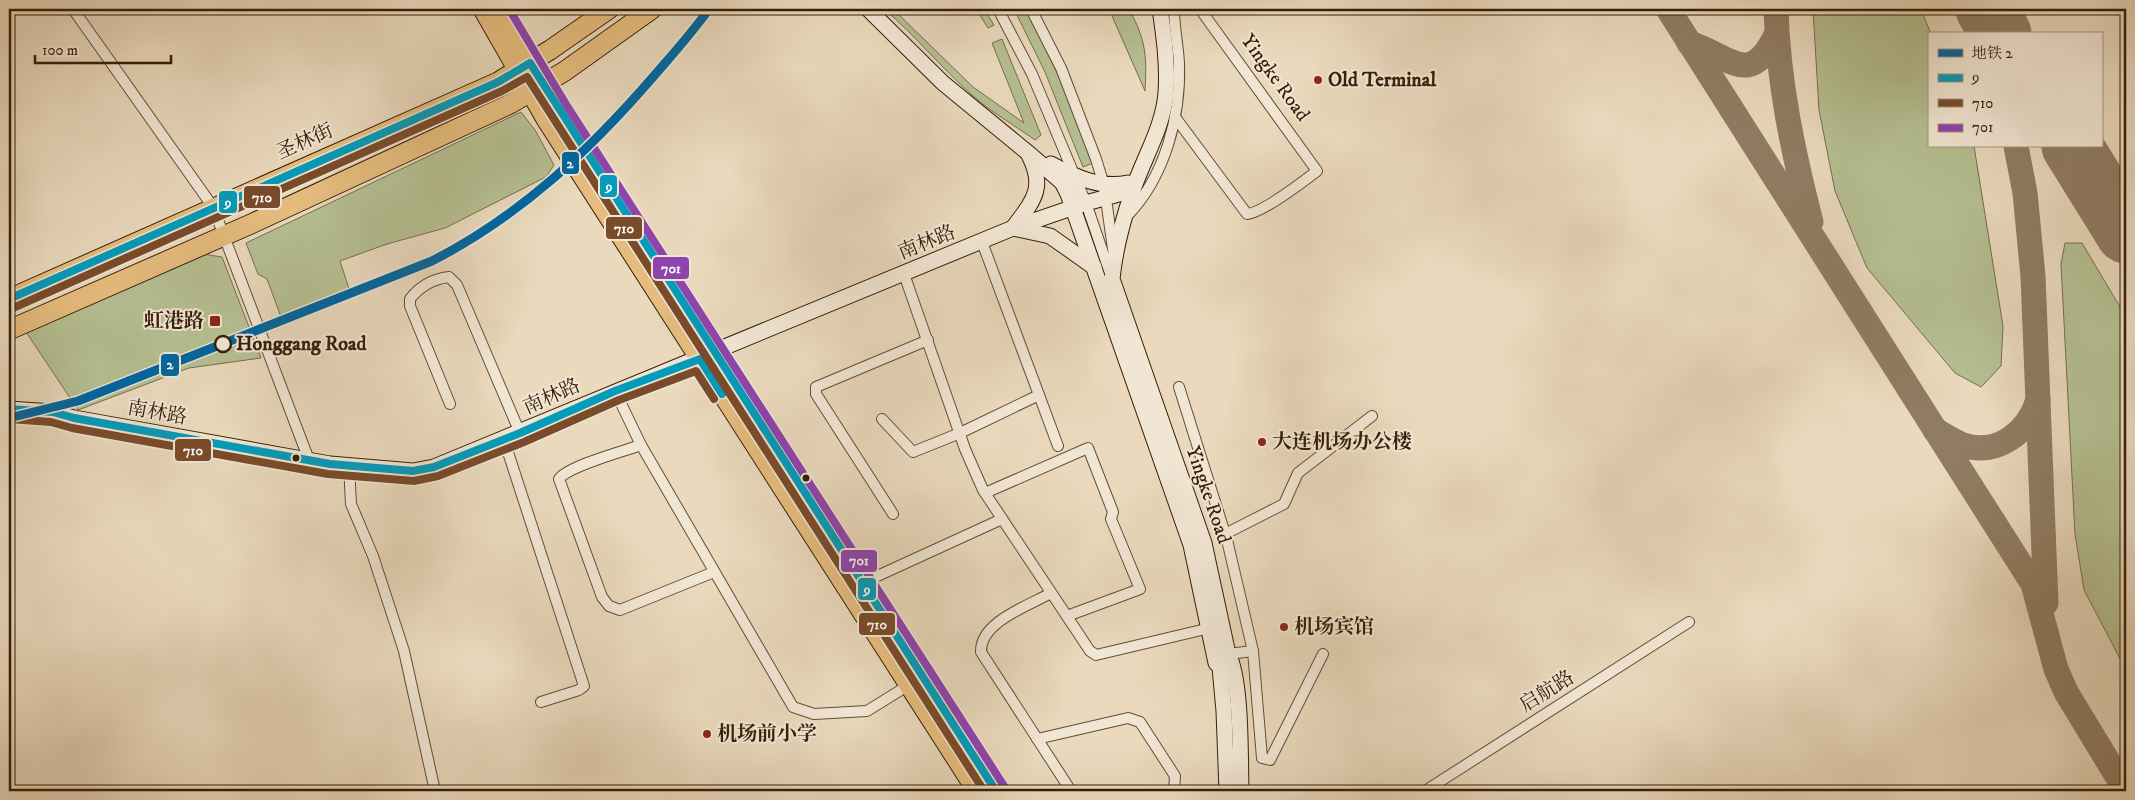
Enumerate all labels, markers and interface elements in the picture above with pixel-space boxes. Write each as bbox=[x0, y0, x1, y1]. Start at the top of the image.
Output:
street label: Yingke Road bbox=[1235, 30, 1315, 126]
scale bar bbox=[35, 32, 171, 64]
legend bbox=[1928, 32, 2102, 148]
text: 100 m bbox=[42, 41, 78, 60]
text: 地铁 2 bbox=[1972, 44, 2013, 63]
place label: Old Terminal bbox=[1328, 68, 1437, 93]
text: 9 bbox=[1971, 68, 1980, 87]
marker: Old Terminal bbox=[1312, 74, 1324, 86]
text: 710 bbox=[1972, 94, 1993, 113]
street label: 圣林街 bbox=[273, 118, 337, 166]
text: 701 bbox=[1972, 118, 1993, 137]
line badge: 2 bbox=[561, 151, 580, 175]
text: 2 bbox=[567, 155, 575, 173]
line badge: 9 bbox=[599, 174, 618, 198]
text: 9 bbox=[605, 178, 613, 196]
line badge: 710 bbox=[243, 185, 281, 209]
text: 710 bbox=[252, 189, 272, 207]
line badge: 9 bbox=[218, 190, 238, 214]
text: 9 bbox=[224, 194, 232, 212]
line badge: 710 bbox=[605, 216, 643, 240]
text: 710 bbox=[614, 220, 634, 238]
street label: 南林路 bbox=[895, 220, 959, 266]
line badge: 701 bbox=[652, 256, 690, 280]
text: 701 bbox=[661, 260, 681, 278]
place label: 虹港路 bbox=[144, 309, 204, 334]
marker: 虹港路 bbox=[208, 314, 222, 328]
place label: Honggang Road bbox=[236, 332, 368, 357]
marker: Honggang Road bbox=[214, 335, 232, 353]
line badge: 2 bbox=[160, 353, 180, 377]
text: 2 bbox=[167, 356, 175, 374]
street label: 南林路 bbox=[520, 373, 584, 421]
street label: 南林路 bbox=[125, 395, 189, 431]
place label: 大连机场办公楼 bbox=[1272, 430, 1412, 455]
marker: 大连机场办公楼 bbox=[1256, 436, 1268, 448]
line badge: 710 bbox=[174, 438, 212, 462]
text: 710 bbox=[183, 442, 203, 460]
street label: Yingke Road bbox=[1180, 443, 1236, 547]
unlabelled marker bbox=[291, 453, 301, 463]
unlabelled marker bbox=[801, 473, 811, 483]
line badge: 701 bbox=[840, 549, 878, 573]
text: 701 bbox=[849, 552, 869, 570]
line badge: 9 bbox=[857, 577, 877, 601]
text: 9 bbox=[863, 581, 871, 599]
line badge: 710 bbox=[858, 612, 896, 636]
place label: 机场宾馆 bbox=[1294, 615, 1374, 640]
text: 710 bbox=[867, 616, 887, 634]
marker: 机场宾馆 bbox=[1278, 621, 1290, 633]
street label: 启航路 bbox=[1515, 666, 1579, 718]
place label: 机场前小学 bbox=[717, 722, 817, 747]
marker: 机场前小学 bbox=[701, 728, 713, 740]

